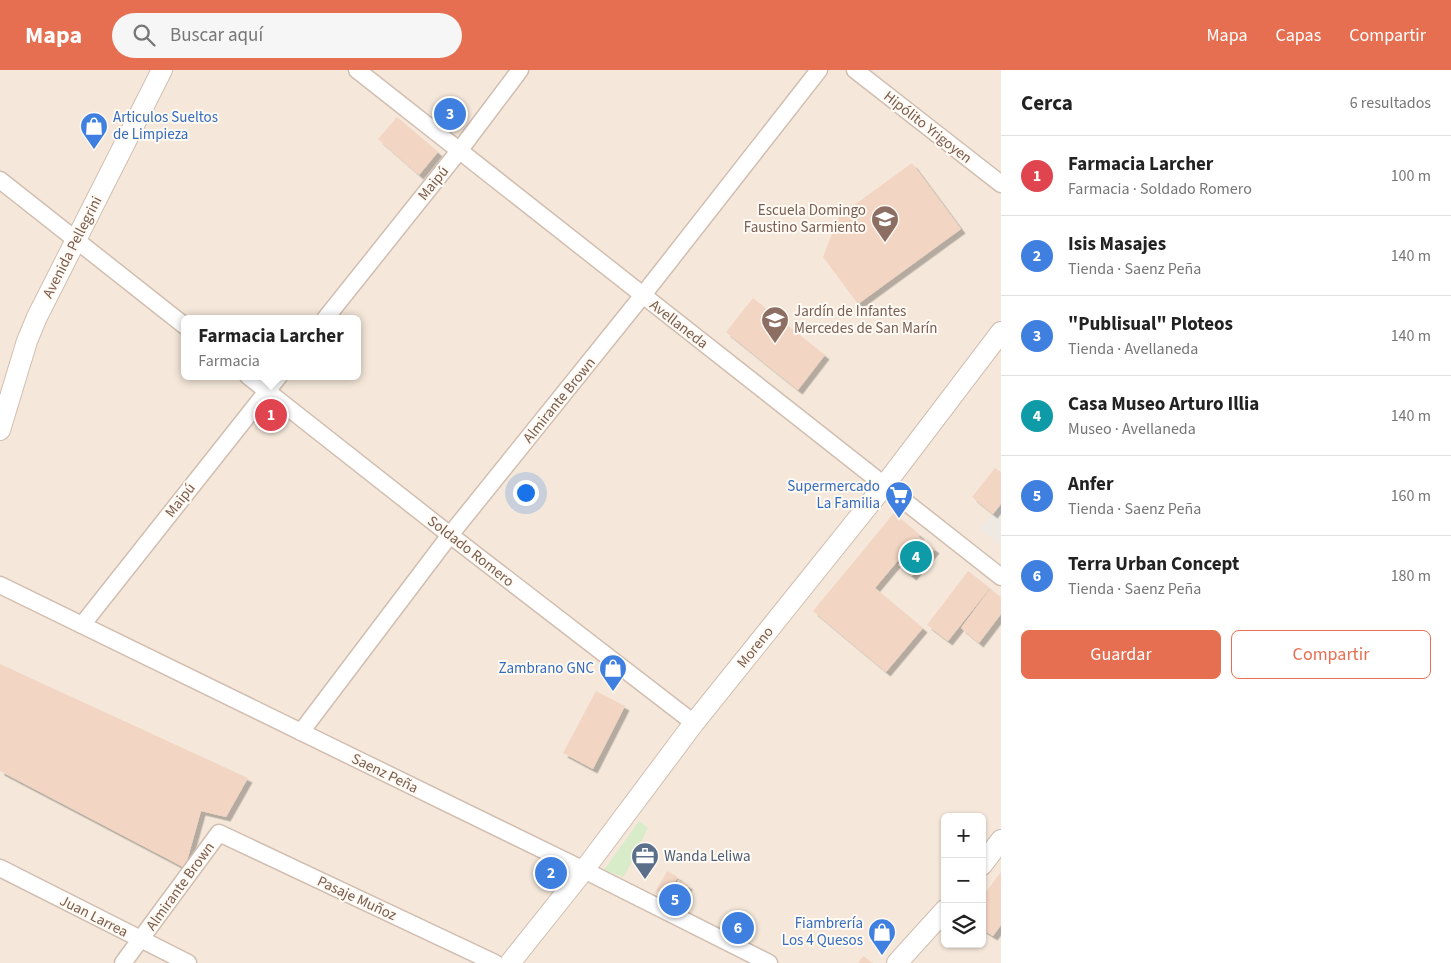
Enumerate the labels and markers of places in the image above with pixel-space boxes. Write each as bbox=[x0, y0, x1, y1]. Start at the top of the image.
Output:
pin: 3 bbox=[434, 95, 466, 133]
place label: Articulos Sueltos de Limpieza bbox=[113, 107, 218, 145]
shop icon: Articulos Sueltos de Limpieza bbox=[79, 111, 109, 150]
place label: Escuela Domingo Faustino Sarmiento bbox=[744, 200, 866, 238]
school or university icon: Escuela Domingo Faustino Sarmiento bbox=[870, 204, 900, 243]
place label: Jardín de Infantes Mercedes de San Marín bbox=[794, 301, 938, 339]
school or university icon: Jardín de Infantes Mercedes de San Marín bbox=[760, 305, 790, 344]
pin: 1 bbox=[255, 396, 287, 434]
place label: Supermercado La Familia bbox=[787, 476, 880, 514]
supermarket icon: Supermercado La Familia bbox=[884, 480, 914, 519]
pin: 4 bbox=[900, 538, 932, 576]
shop icon: Zambrano GNC bbox=[598, 653, 628, 692]
place label: Zambrano GNC bbox=[499, 658, 594, 679]
office icon: Wanda Leliwa bbox=[630, 841, 660, 880]
place label: Wanda Leliwa bbox=[664, 846, 750, 867]
pin: 2 bbox=[535, 854, 567, 892]
pin: 5 bbox=[659, 881, 691, 919]
pin: 6 bbox=[722, 909, 754, 947]
place label: Fiambrería Los 4 Quesos bbox=[782, 913, 863, 951]
shop icon: Fiambrería Los 4 Quesos bbox=[867, 917, 897, 956]

